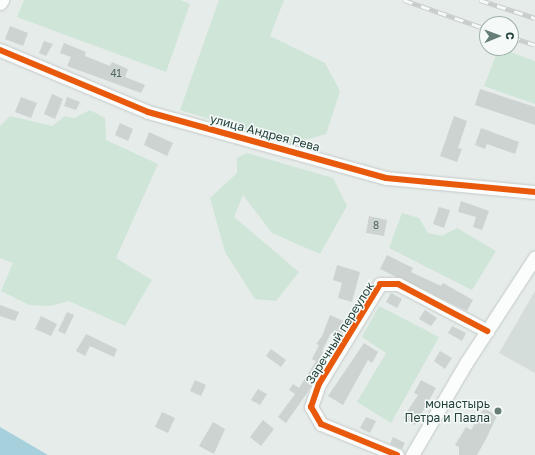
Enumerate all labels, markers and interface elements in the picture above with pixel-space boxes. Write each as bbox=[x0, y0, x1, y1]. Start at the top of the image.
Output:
north arrow bbox=[479, 16, 519, 56]
text: С bbox=[504, 32, 517, 40]
house number: 41 bbox=[111, 68, 121, 80]
street label: улица Андрея Рева bbox=[208, 111, 322, 155]
house number: 8 bbox=[373, 220, 379, 232]
street label: Заречный переулок bbox=[303, 279, 377, 387]
place label: монастырь Петра и Павла bbox=[404, 397, 490, 425]
marker: монастырь Петра и Павла bbox=[493, 406, 503, 416]

